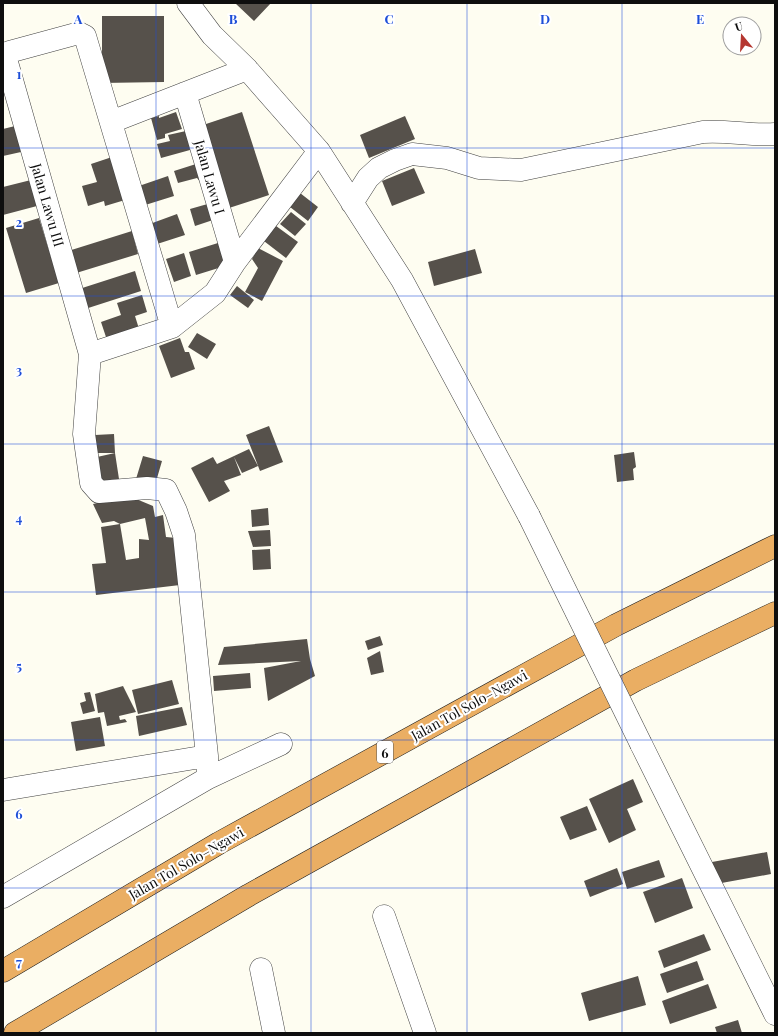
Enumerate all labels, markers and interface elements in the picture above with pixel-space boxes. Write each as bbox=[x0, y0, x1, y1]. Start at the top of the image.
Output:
text: A bbox=[73, 10, 83, 27]
text: B bbox=[229, 10, 238, 27]
text: C bbox=[384, 10, 394, 27]
text: D bbox=[540, 10, 550, 27]
text: E bbox=[696, 10, 704, 27]
north arrow bbox=[722, 16, 762, 56]
text: U bbox=[733, 18, 745, 34]
text: 1 bbox=[17, 65, 22, 82]
street label: Jalan Lawu I bbox=[190, 137, 230, 217]
street label: Jalan Lawu III bbox=[27, 160, 69, 249]
text: 2 bbox=[16, 213, 23, 230]
text: 3 bbox=[16, 361, 22, 378]
text: 4 bbox=[16, 509, 23, 526]
text: 5 bbox=[16, 657, 22, 674]
street label: Jalan Tol Solo–Ngawi bbox=[407, 665, 530, 745]
road number: 6 bbox=[377, 741, 393, 763]
text: 6 bbox=[15, 805, 23, 822]
street label: Jalan Tol Solo–Ngawi bbox=[124, 822, 247, 904]
text: 7 bbox=[16, 953, 22, 970]

